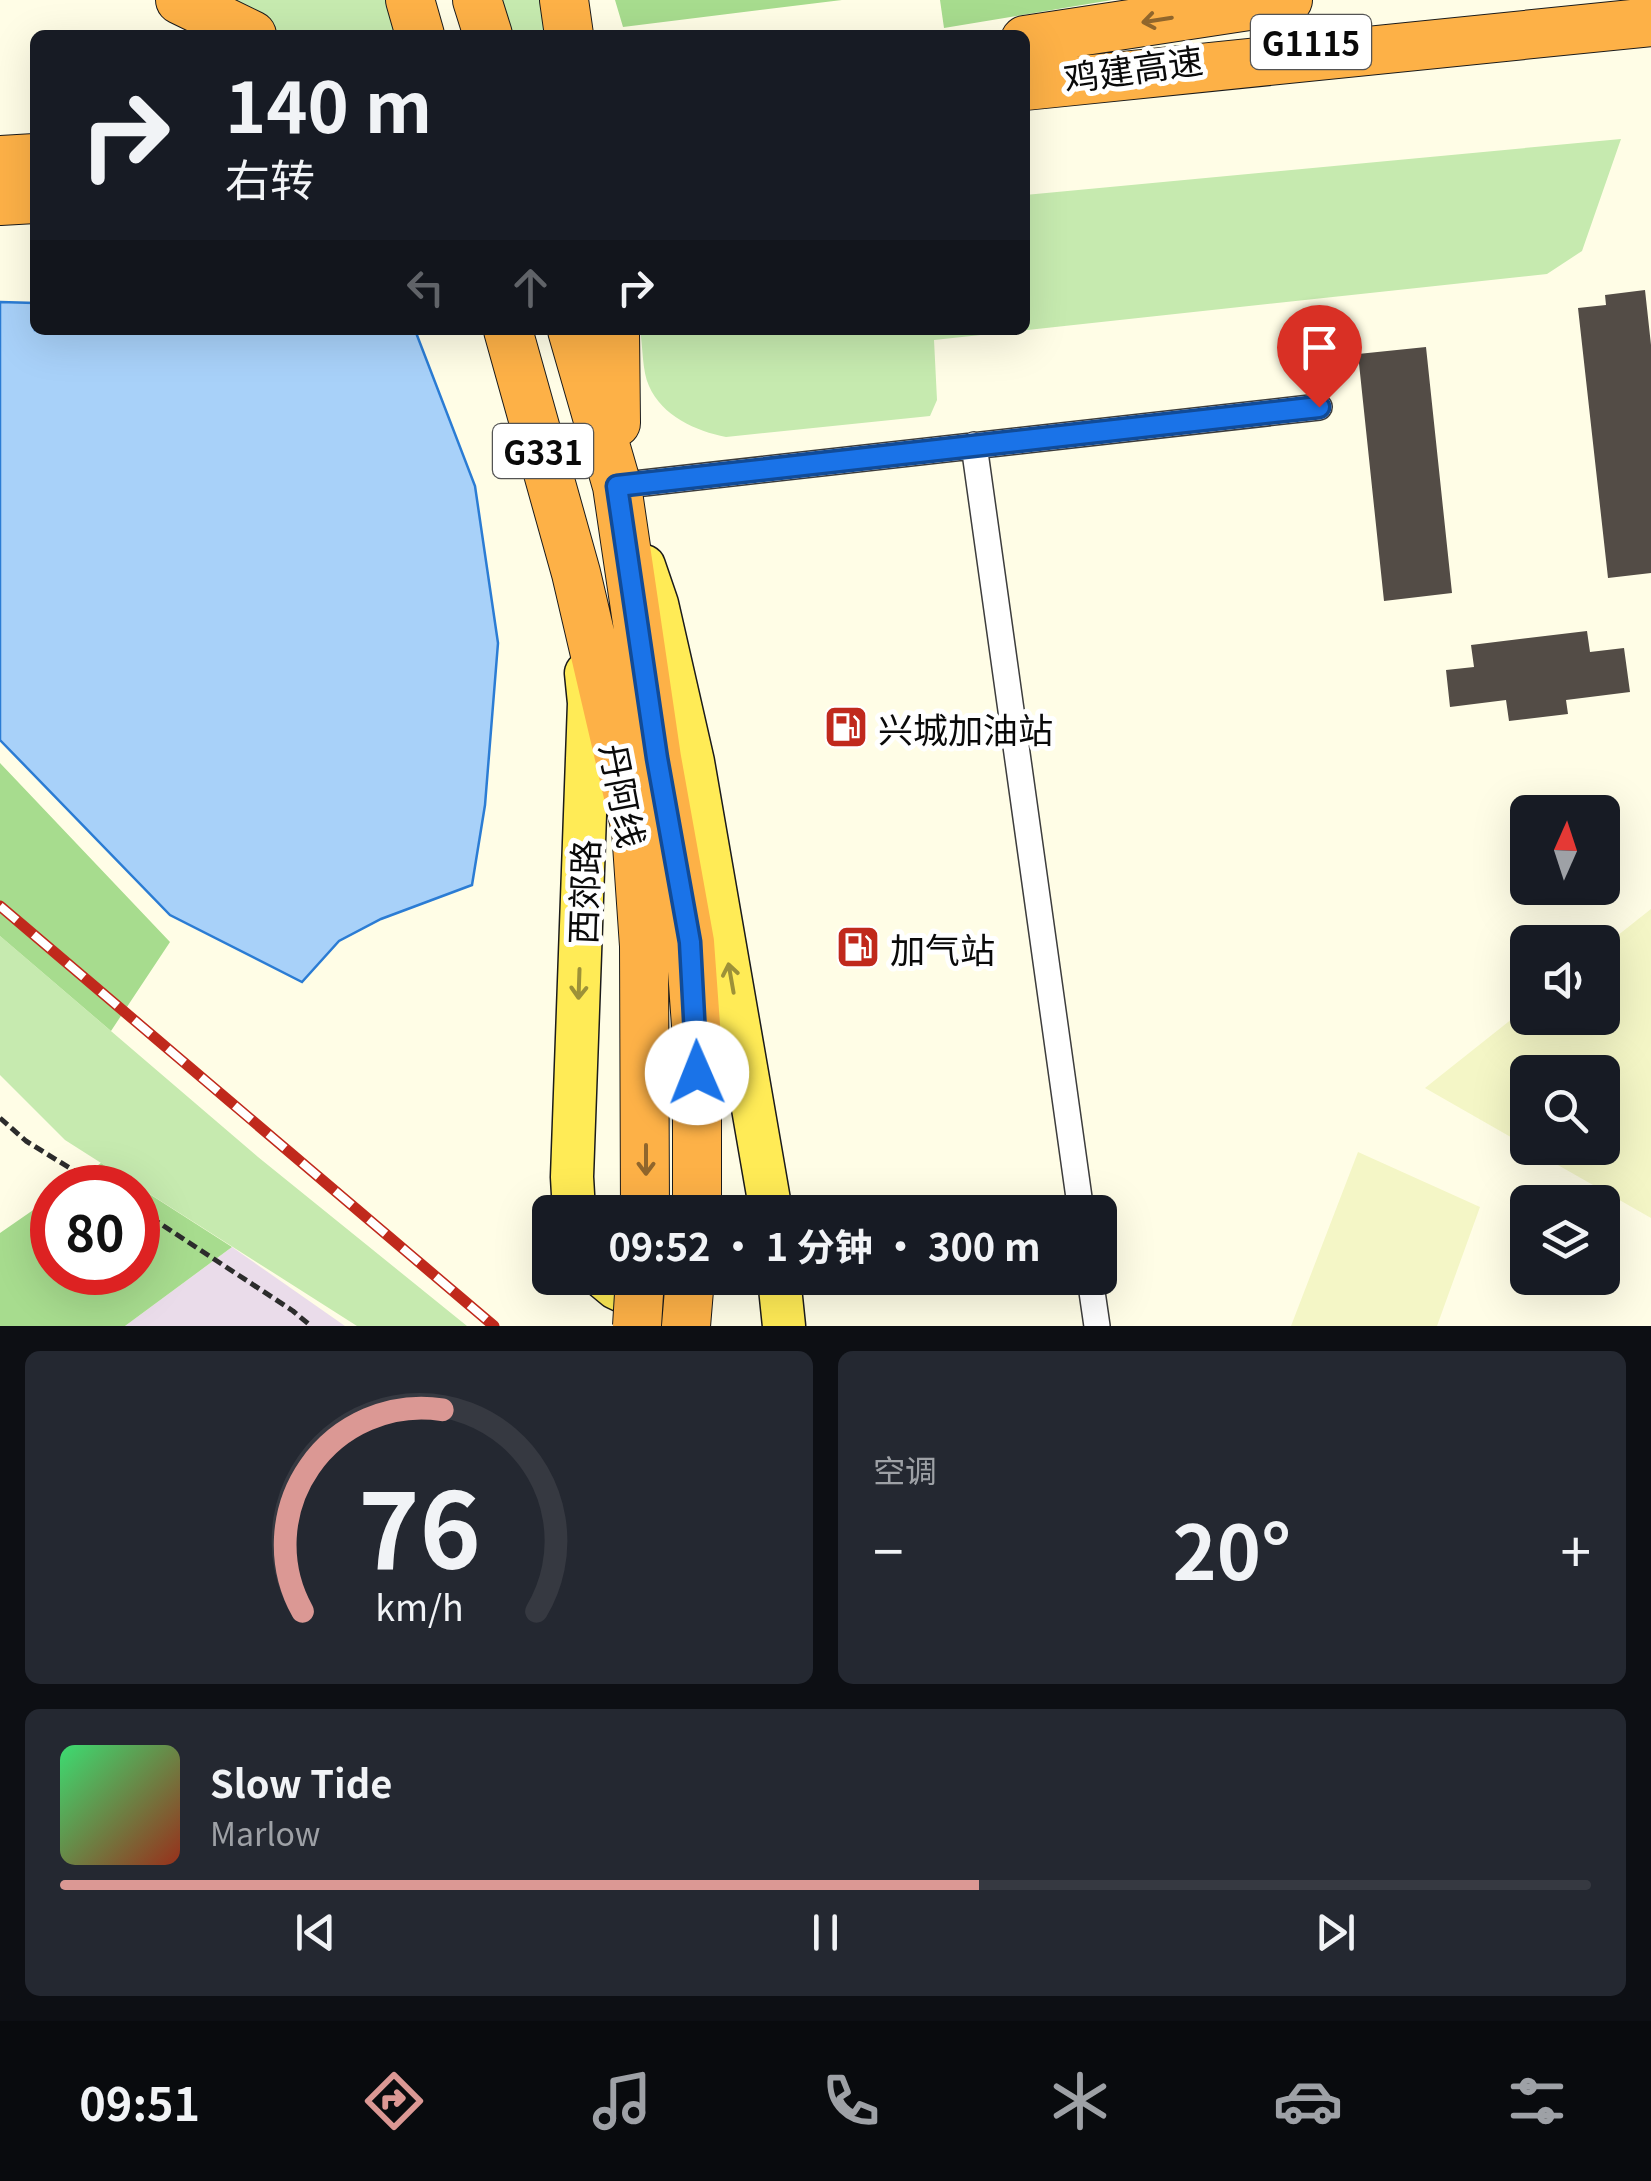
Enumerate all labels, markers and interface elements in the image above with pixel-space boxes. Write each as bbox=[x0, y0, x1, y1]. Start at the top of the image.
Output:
one-way arrow bbox=[1141, 11, 1174, 30]
road number: G1115 bbox=[1251, 15, 1371, 69]
street label: 鸡建高速 bbox=[1060, 32, 1206, 102]
text: 140 m bbox=[225, 52, 432, 153]
icon: right bbox=[60, 70, 190, 200]
text: 右转 bbox=[225, 145, 315, 210]
icon: left bbox=[398, 260, 453, 315]
icon: ahead bbox=[503, 260, 558, 315]
icon: right bbox=[608, 260, 663, 315]
pin bbox=[1277, 305, 1362, 408]
icon: arrive bbox=[1292, 320, 1347, 375]
road number: G331 bbox=[493, 424, 593, 478]
place label: 兴城加油站 bbox=[878, 702, 1053, 753]
fuel station icon: 兴城加油站 bbox=[823, 704, 869, 750]
street label: 丹阿线 bbox=[590, 739, 660, 851]
north arrow bbox=[1510, 795, 1620, 905]
map controls bbox=[1510, 795, 1620, 1295]
street label: 西郊路 bbox=[555, 839, 609, 945]
place label: 加气站 bbox=[890, 922, 995, 973]
fuel station icon: 加气站 bbox=[835, 924, 881, 970]
button: sound bbox=[1510, 925, 1620, 1035]
one-way arrow bbox=[721, 963, 740, 995]
one-way arrow bbox=[569, 968, 588, 1000]
position arrow bbox=[645, 1021, 749, 1125]
button: search bbox=[1510, 1055, 1620, 1165]
one-way arrow bbox=[636, 1142, 656, 1175]
speed limit sign: 80 bbox=[30, 1165, 160, 1295]
button: layers bbox=[1510, 1185, 1620, 1295]
text: 09:52 · 1 分钟 · 300 m bbox=[608, 1217, 1041, 1272]
text: 空调 bbox=[873, 1446, 937, 1492]
text: 76 bbox=[358, 1448, 480, 1599]
text: 20° bbox=[1173, 1493, 1291, 1602]
text: − bbox=[873, 1508, 904, 1588]
text: + bbox=[1560, 1508, 1591, 1588]
text: km/h bbox=[375, 1580, 463, 1631]
text: Slow Tide bbox=[210, 1754, 392, 1809]
text: Marlow bbox=[210, 1809, 320, 1855]
icon: previous bbox=[288, 1905, 343, 1960]
icon: pause bbox=[798, 1905, 853, 1960]
icon: next bbox=[1308, 1905, 1363, 1960]
icon: directions bbox=[359, 2066, 429, 2136]
icon: music bbox=[587, 2066, 657, 2136]
icon: phone bbox=[816, 2066, 886, 2136]
icon: climate bbox=[1045, 2066, 1115, 2136]
icon: car bbox=[1273, 2066, 1343, 2136]
icon: filters bbox=[1502, 2066, 1572, 2136]
text: 09:51 bbox=[79, 2069, 200, 2134]

